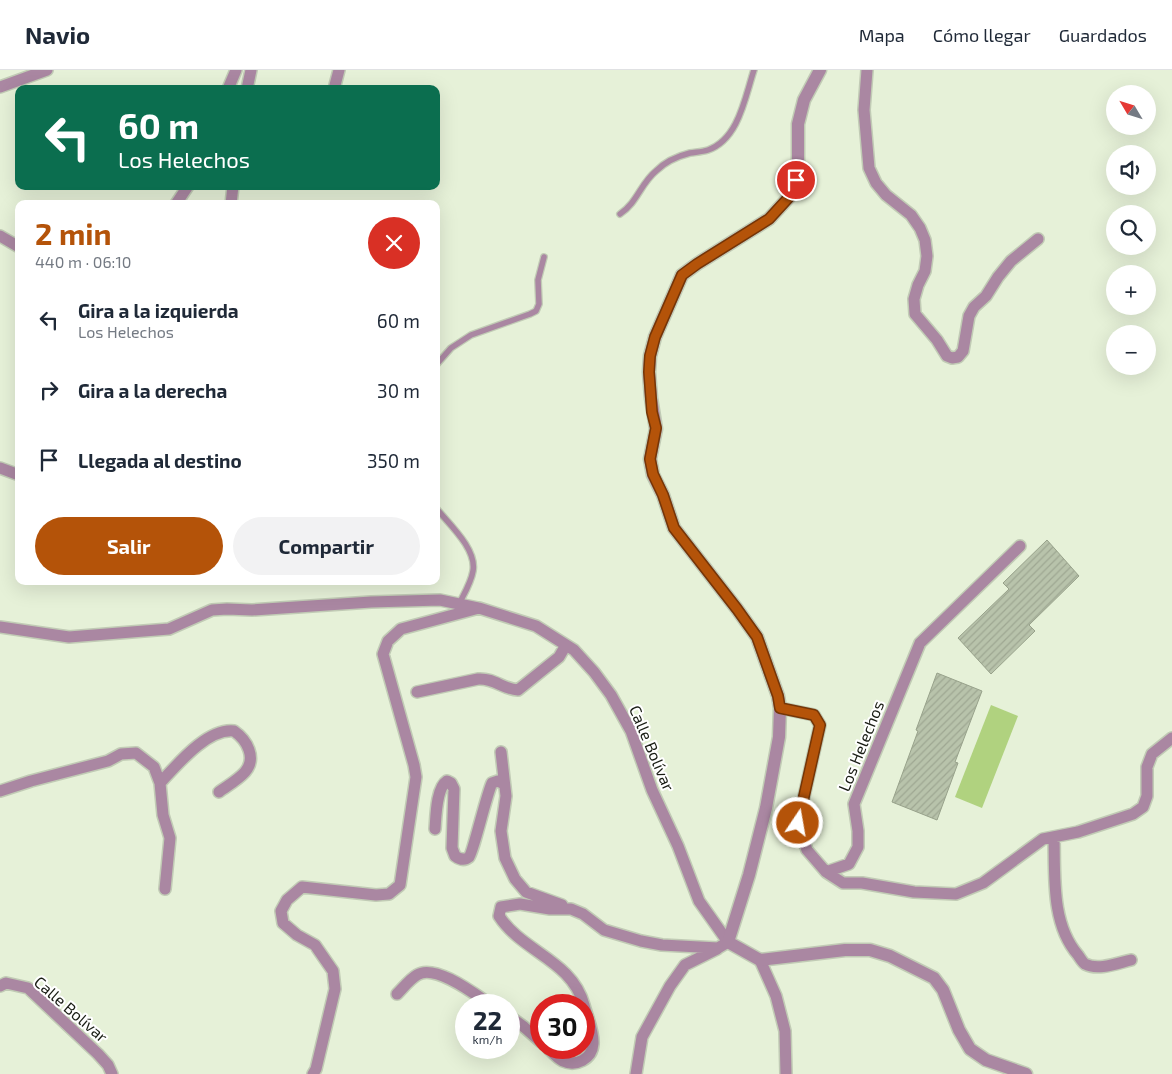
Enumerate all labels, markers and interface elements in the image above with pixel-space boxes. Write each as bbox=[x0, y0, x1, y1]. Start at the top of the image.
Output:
text: Navio bbox=[25, 20, 90, 49]
text: Mapa bbox=[859, 24, 905, 46]
text: Cómo llegar bbox=[933, 24, 1031, 46]
text: Guardados bbox=[1059, 24, 1147, 46]
north arrow bbox=[1106, 85, 1156, 135]
map controls bbox=[1106, 85, 1156, 375]
text: 60 m bbox=[118, 104, 199, 146]
icon: left bbox=[35, 105, 100, 170]
button: sound bbox=[1106, 145, 1156, 195]
text: Los Helechos bbox=[118, 146, 250, 172]
pin bbox=[775, 159, 817, 201]
icon: arrive bbox=[782, 166, 810, 194]
button: search bbox=[1106, 205, 1156, 255]
text: 2 min bbox=[35, 215, 112, 251]
button: close bbox=[368, 217, 420, 269]
text: 440 m · 06:10 bbox=[35, 252, 131, 271]
button: + bbox=[1106, 265, 1156, 315]
text: Gira a la izquierda bbox=[78, 299, 239, 322]
icon: left bbox=[35, 306, 63, 334]
text: 60 m bbox=[377, 309, 420, 332]
text: Los Helechos bbox=[78, 322, 174, 341]
button: − bbox=[1106, 325, 1156, 375]
icon: right bbox=[35, 376, 63, 404]
text: Gira a la derecha bbox=[78, 379, 227, 402]
text: 30 m bbox=[377, 379, 420, 402]
icon: arrive bbox=[35, 446, 63, 474]
text: Llegada al destino bbox=[78, 449, 242, 472]
text: 350 m bbox=[367, 449, 420, 472]
button: Salir bbox=[35, 517, 223, 575]
button: Compartir bbox=[233, 517, 420, 575]
street label: Los Helechos bbox=[834, 698, 887, 794]
street label: Calle Bolívar bbox=[626, 702, 679, 794]
position arrow bbox=[771, 796, 823, 848]
street label: Calle Bolívar bbox=[31, 972, 112, 1046]
speed limit sign: 30 bbox=[530, 994, 595, 1059]
text: 22 bbox=[473, 1005, 502, 1035]
text: km/h bbox=[473, 1032, 502, 1046]

